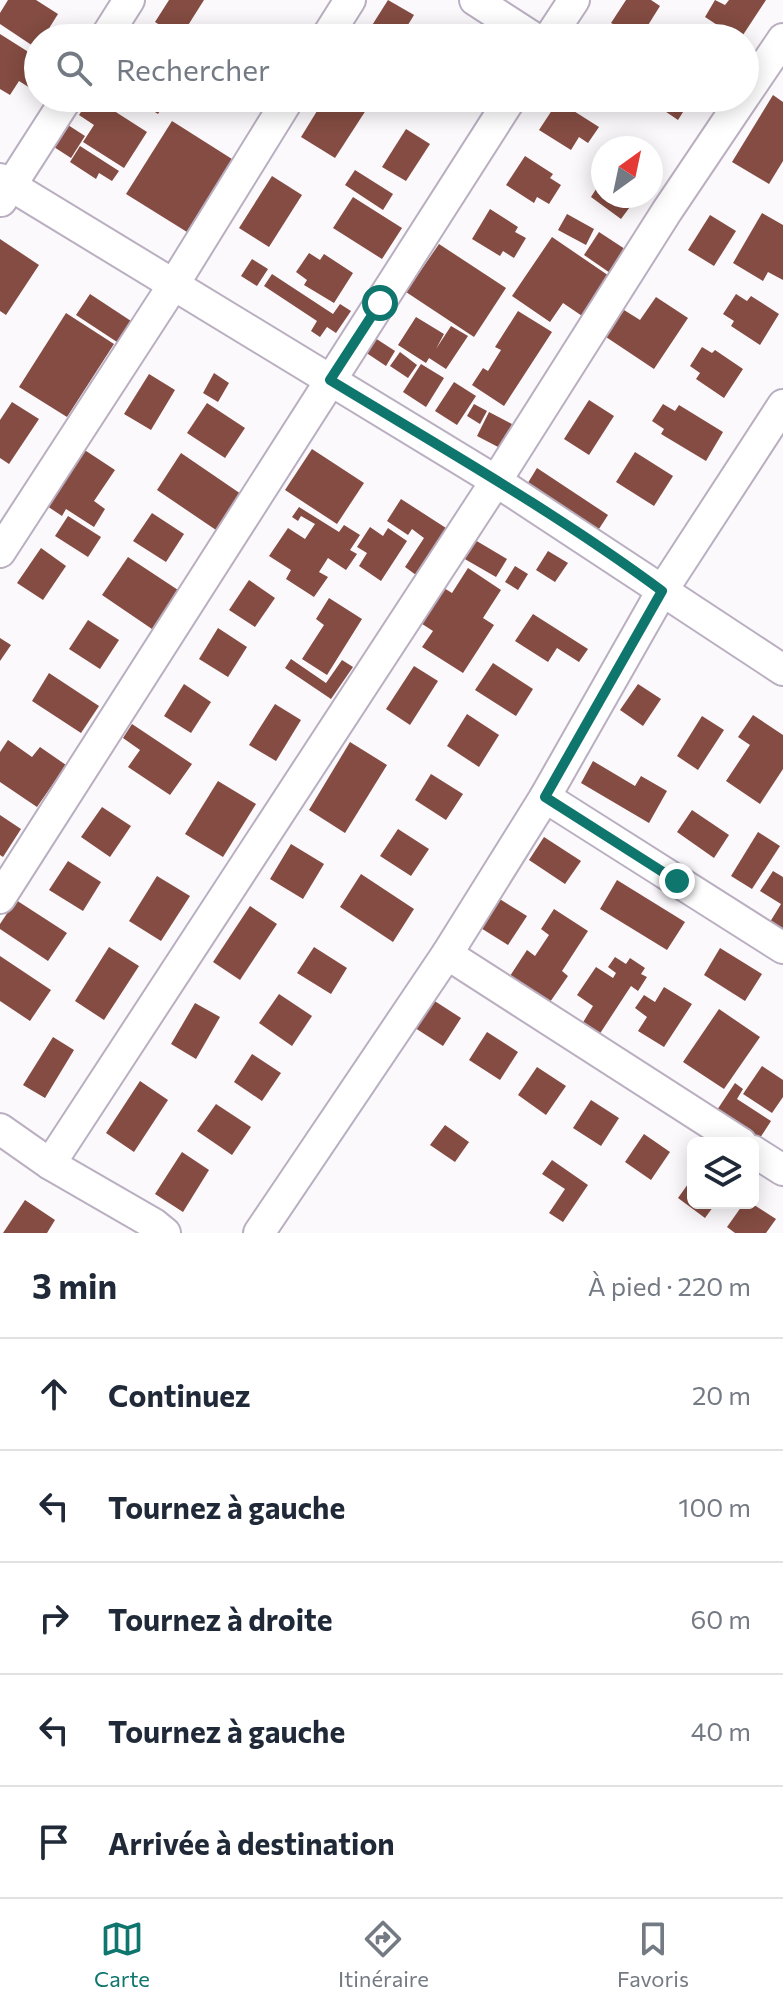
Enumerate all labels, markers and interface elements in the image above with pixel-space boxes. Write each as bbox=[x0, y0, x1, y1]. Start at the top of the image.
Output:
search box bbox=[24, 24, 759, 112]
icon: search bbox=[52, 46, 96, 90]
text: Rechercher bbox=[116, 50, 270, 87]
north arrow bbox=[591, 136, 663, 208]
route start bbox=[362, 285, 398, 321]
route end bbox=[659, 863, 695, 899]
map controls bbox=[687, 1137, 759, 1209]
button: layers bbox=[687, 1137, 759, 1209]
text: 3 min bbox=[32, 1264, 117, 1306]
text: À pied · 220 m bbox=[588, 1270, 751, 1301]
icon: ahead bbox=[32, 1372, 76, 1416]
text: Continuez bbox=[108, 1376, 251, 1413]
text: 20 m bbox=[692, 1379, 751, 1410]
icon: left bbox=[32, 1484, 76, 1528]
text: Tournez à gauche bbox=[108, 1488, 345, 1525]
text: 100 m bbox=[678, 1491, 751, 1522]
icon: right bbox=[32, 1596, 76, 1640]
text: Tournez à droite bbox=[108, 1600, 332, 1637]
text: 60 m bbox=[691, 1603, 751, 1634]
icon: left bbox=[32, 1708, 76, 1752]
text: Tournez à gauche bbox=[108, 1712, 345, 1749]
text: 40 m bbox=[691, 1715, 751, 1746]
icon: arrive bbox=[32, 1820, 76, 1864]
text: Arrivée à destination bbox=[108, 1824, 395, 1861]
tab: Carte bbox=[94, 1917, 150, 1992]
tab: Itinéraire bbox=[338, 1917, 429, 1992]
tab: Favoris bbox=[617, 1917, 689, 1992]

